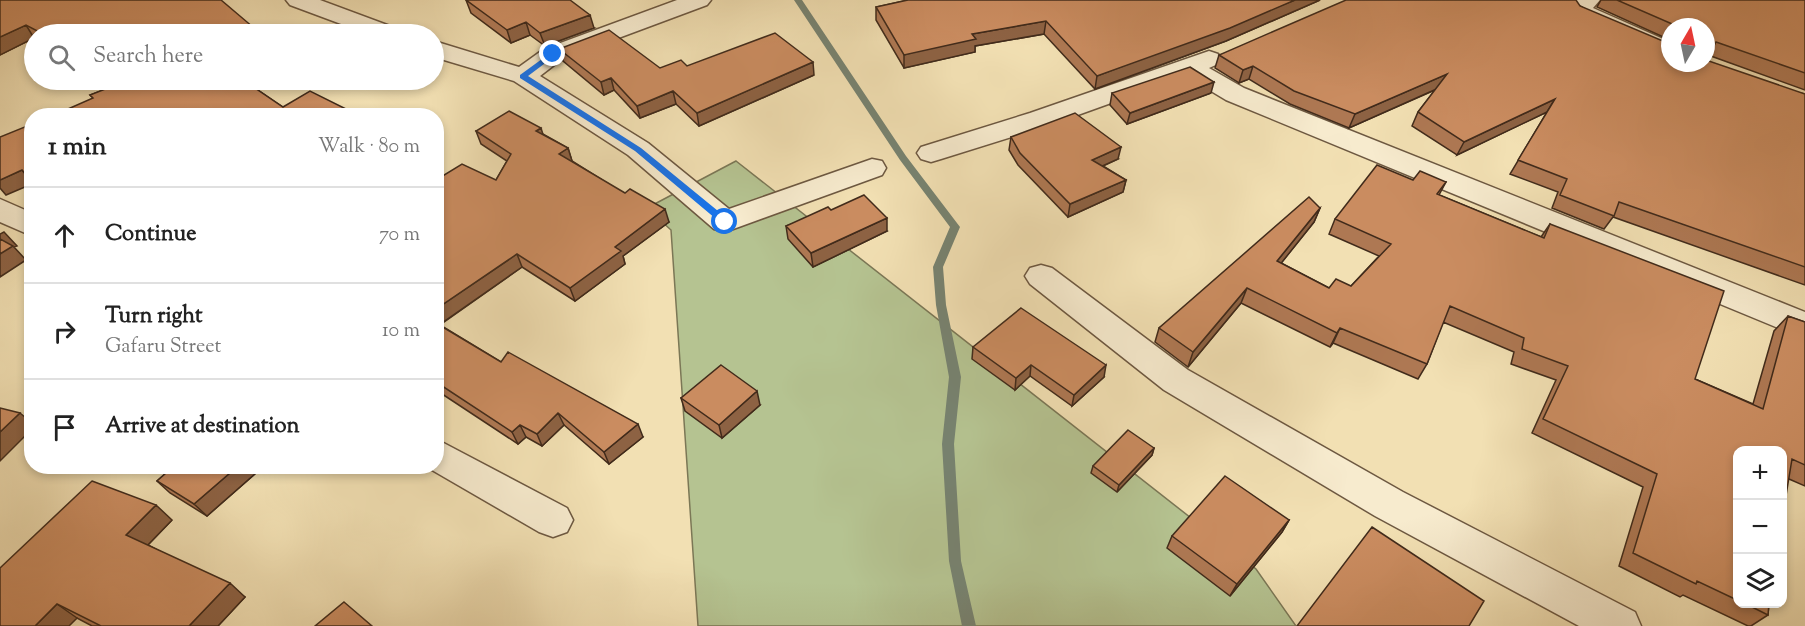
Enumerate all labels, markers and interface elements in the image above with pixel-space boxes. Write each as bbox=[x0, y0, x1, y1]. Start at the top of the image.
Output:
north arrow bbox=[1661, 18, 1715, 72]
search box bbox=[24, 24, 444, 90]
route end bbox=[539, 40, 565, 66]
icon: search bbox=[45, 41, 78, 74]
text: Search here bbox=[93, 41, 203, 73]
text: 1 min bbox=[48, 129, 107, 166]
text: Walk · 80 m bbox=[318, 133, 420, 162]
route start bbox=[711, 208, 737, 234]
icon: ahead bbox=[48, 219, 81, 252]
text: Continue bbox=[105, 219, 196, 251]
text: 70 m bbox=[379, 221, 420, 250]
text: Turn right bbox=[105, 301, 202, 333]
icon: right bbox=[48, 315, 81, 348]
text: 10 m bbox=[382, 317, 420, 346]
text: Gafaru Street bbox=[105, 333, 221, 362]
icon: arrive bbox=[48, 411, 81, 444]
text: Arrive at destination bbox=[105, 411, 300, 443]
map controls bbox=[1733, 446, 1787, 608]
button: + bbox=[1733, 446, 1787, 500]
button: − bbox=[1733, 500, 1787, 554]
button: layers bbox=[1733, 554, 1787, 608]

